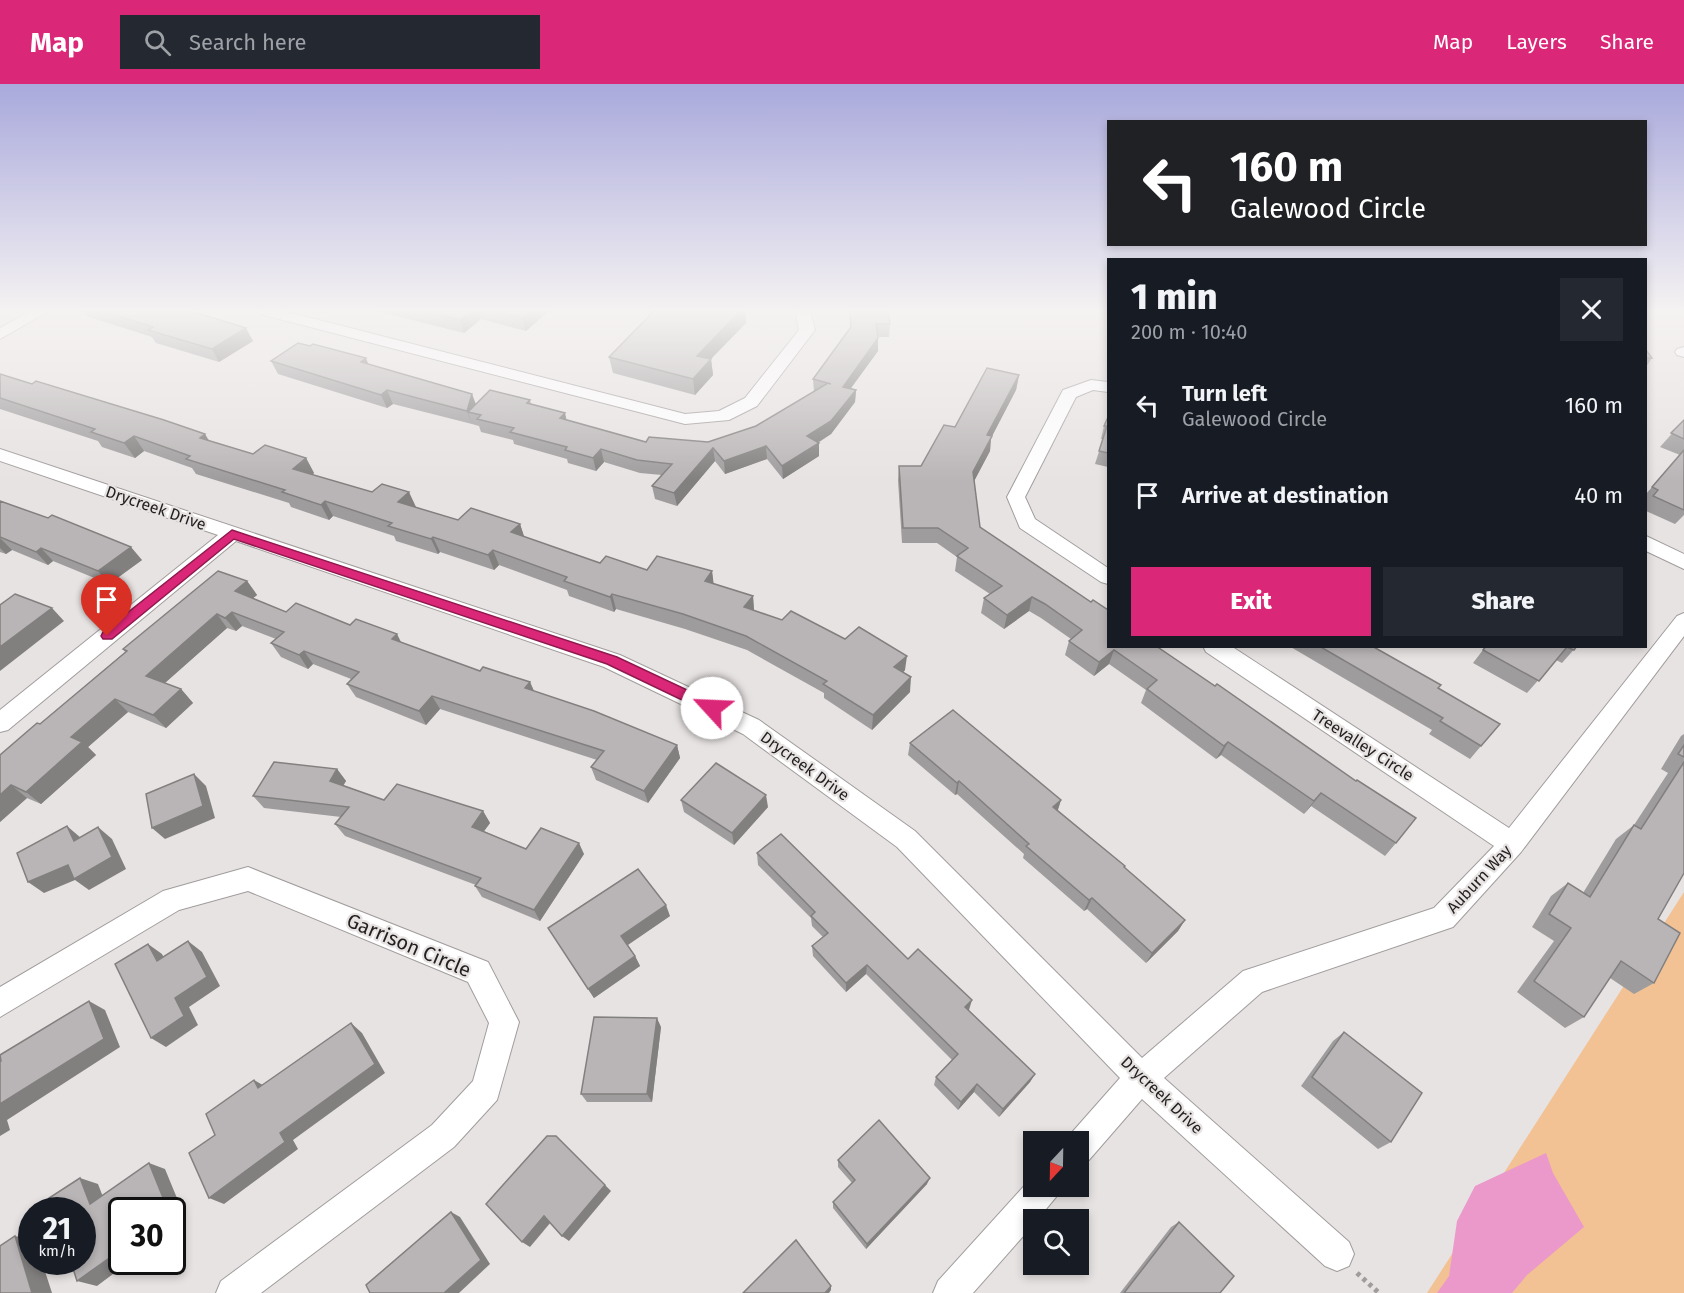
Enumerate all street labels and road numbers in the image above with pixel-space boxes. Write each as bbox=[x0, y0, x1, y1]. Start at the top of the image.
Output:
street label: Drycreek Drive bbox=[103, 482, 209, 534]
street label: Treevalley Circle bbox=[1309, 705, 1417, 785]
street label: Drycreek Drive bbox=[757, 727, 853, 805]
street label: Auburn Way bbox=[1443, 841, 1515, 917]
street label: Garrison Circle bbox=[343, 908, 475, 982]
street label: Drycreek Drive bbox=[1117, 1052, 1207, 1138]

